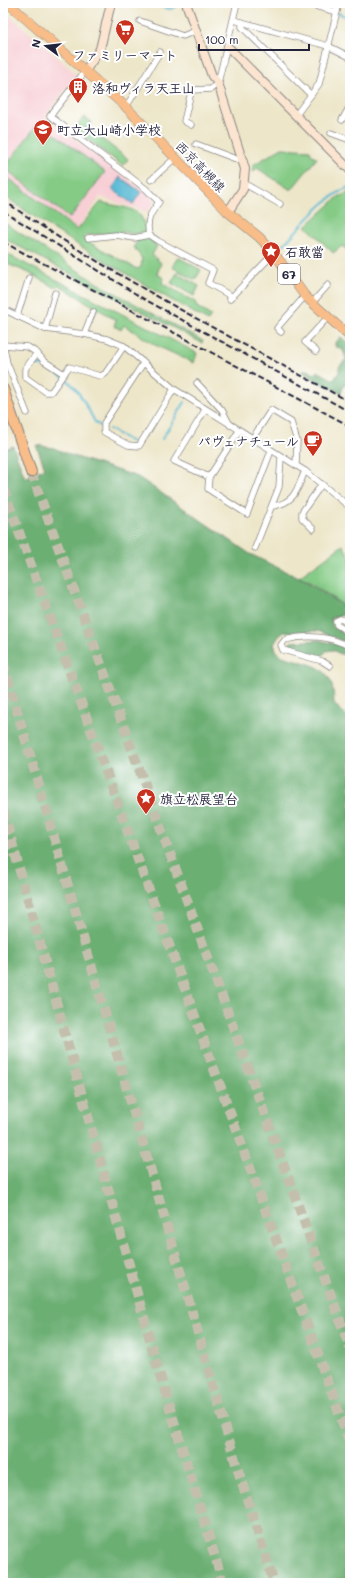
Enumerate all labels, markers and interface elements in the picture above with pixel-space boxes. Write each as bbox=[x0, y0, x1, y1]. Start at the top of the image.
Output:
supermarket icon: ファミリーマート bbox=[114, 18, 136, 46]
north arrow bbox=[26, 26, 66, 66]
scale bar bbox=[199, 26, 309, 52]
text: 100 m bbox=[205, 31, 239, 47]
text: N bbox=[28, 37, 44, 49]
place label: ファミリーマート bbox=[73, 46, 177, 63]
building icon: 洛和ヴィラ天王山 bbox=[67, 76, 89, 104]
place label: 洛和ヴィラ天王山 bbox=[92, 79, 195, 96]
school or university icon: 町立大山崎小学校 bbox=[32, 118, 54, 146]
place label: 町立大山崎小学校 bbox=[57, 121, 161, 138]
street label: 西京高槻線 bbox=[172, 137, 230, 196]
place icon: 石敢當 bbox=[260, 240, 282, 268]
place label: 石敢當 bbox=[285, 243, 324, 260]
road number: 67 bbox=[278, 264, 300, 284]
cafe icon: パヴェナチュール bbox=[302, 429, 324, 457]
place label: パヴェナチュール bbox=[198, 432, 299, 449]
place icon: 旗立松展望台 bbox=[135, 787, 157, 815]
place label: 旗立松展望台 bbox=[160, 790, 238, 807]

